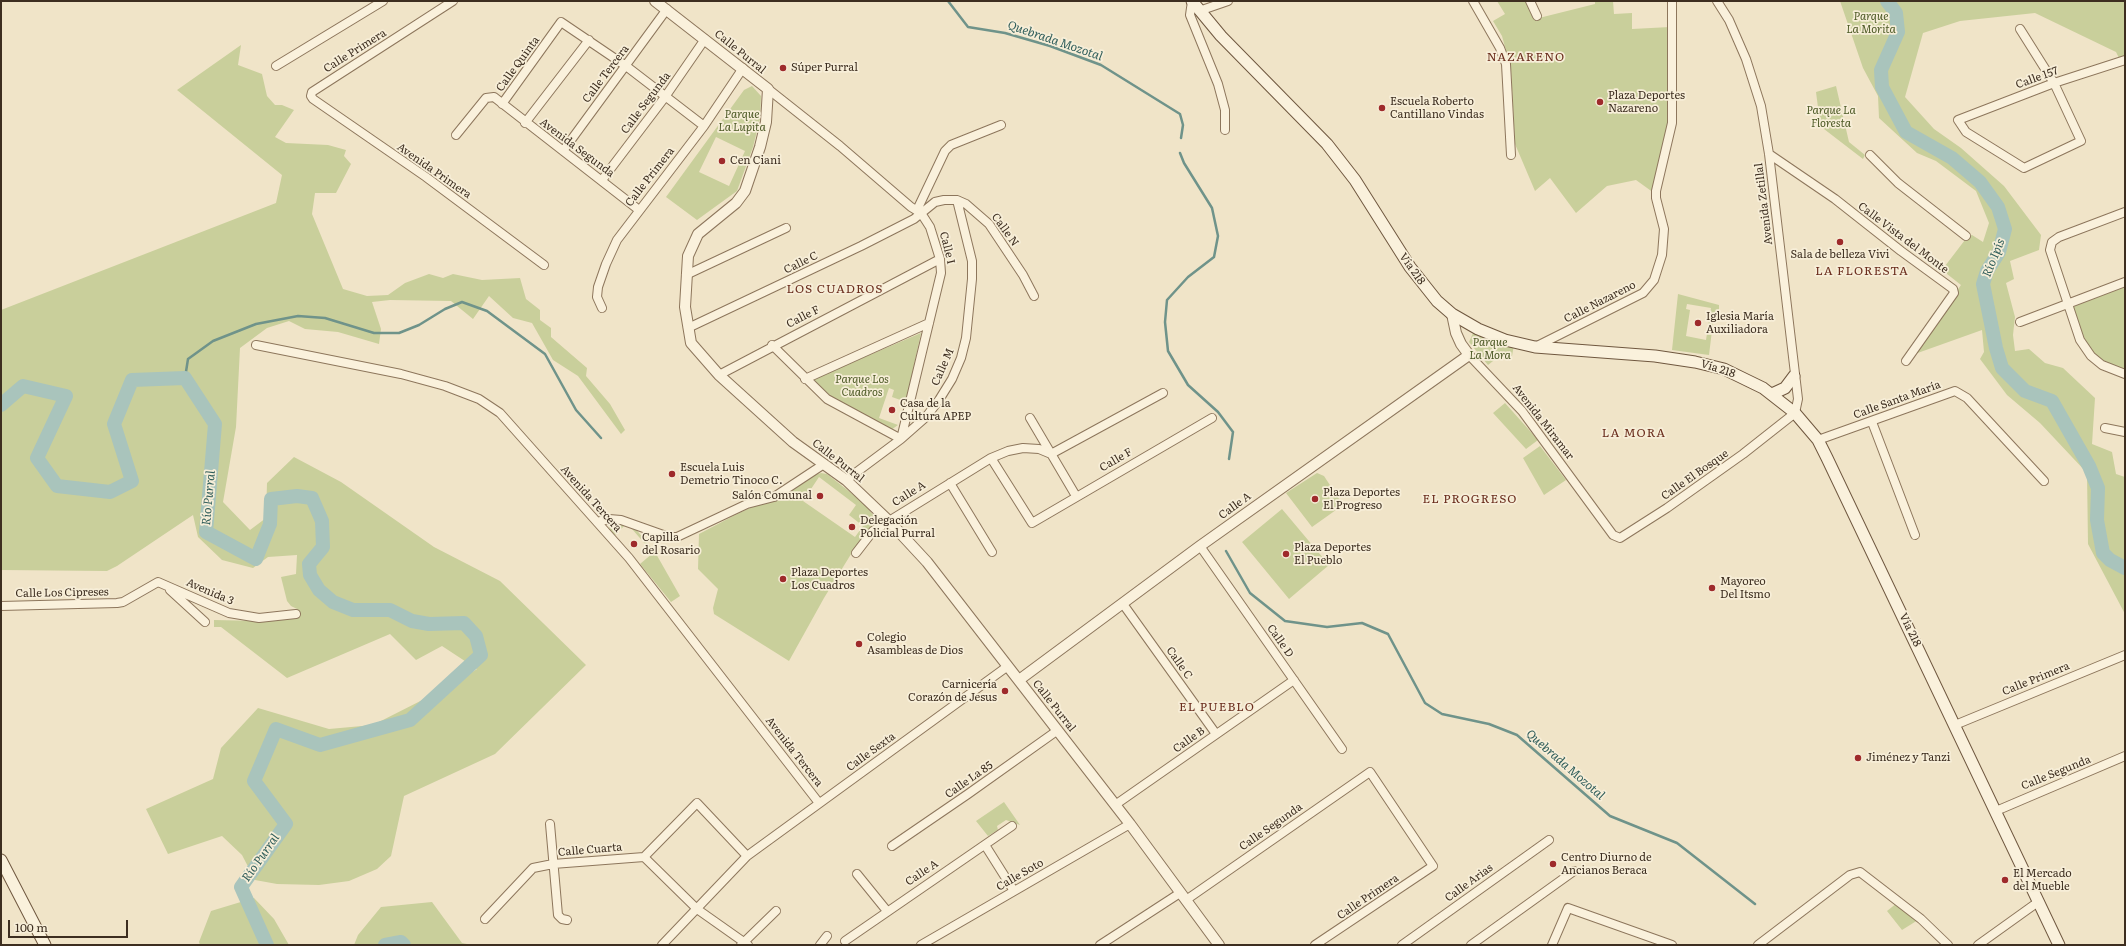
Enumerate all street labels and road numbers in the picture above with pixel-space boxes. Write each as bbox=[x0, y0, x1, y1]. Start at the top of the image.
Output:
street label: Calle Primera bbox=[321, 26, 389, 76]
street label: Calle Purral bbox=[712, 27, 768, 77]
street label: Calle Quinta bbox=[494, 34, 542, 94]
street label: Calle Tercera bbox=[580, 43, 632, 105]
street label: Calle 157 bbox=[2014, 64, 2060, 92]
street label: Calle Segunda bbox=[618, 69, 674, 137]
street label: Avenida Segunda bbox=[537, 116, 617, 180]
street label: Avenida Primera bbox=[394, 140, 474, 202]
street label: Calle Primera bbox=[623, 145, 677, 209]
street label: Avenida Zetillal bbox=[1752, 162, 1776, 246]
street label: Calle Vista del Monte bbox=[1855, 200, 1951, 276]
street label: Calle N bbox=[989, 211, 1021, 249]
street label: Calle I bbox=[937, 230, 957, 266]
street label: Calle C bbox=[782, 249, 820, 277]
street label: Vía 218 bbox=[1396, 251, 1428, 287]
street label: Calle Nazareno bbox=[1562, 278, 1638, 326]
street label: Calle F bbox=[784, 303, 822, 331]
street label: Calle M bbox=[929, 346, 957, 388]
street label: Vía 218 bbox=[1699, 357, 1737, 381]
street label: Calle Santa María bbox=[1852, 378, 1942, 422]
street label: Avenida Miramar bbox=[1509, 382, 1577, 462]
street label: Calle Purral bbox=[809, 437, 867, 485]
street label: Calle F bbox=[1097, 445, 1135, 475]
street label: Calle El Bosque bbox=[1659, 447, 1731, 503]
street label: Avenida Tercera bbox=[558, 463, 624, 535]
street label: Calle A bbox=[890, 479, 928, 509]
street label: Calle A bbox=[1216, 490, 1254, 522]
street label: Avenida 3 bbox=[184, 576, 236, 608]
street label: Calle Los Cipreses bbox=[15, 586, 109, 600]
street label: Vía 218 bbox=[1896, 611, 1924, 649]
street label: Calle D bbox=[1264, 622, 1296, 660]
street label: Calle C bbox=[1163, 644, 1195, 682]
street label: Calle Primera bbox=[2000, 659, 2072, 699]
street label: Calle Purral bbox=[1030, 677, 1078, 735]
street label: Avenida Tercera bbox=[763, 714, 825, 790]
street label: Calle B bbox=[1170, 724, 1208, 756]
street label: Calle Sexta bbox=[844, 730, 898, 774]
street label: Calle Segunda bbox=[2019, 753, 2093, 793]
street label: Calle La 85 bbox=[942, 759, 996, 801]
street label: Calle Segunda bbox=[1237, 800, 1305, 854]
street label: Calle Cuarta bbox=[557, 841, 623, 859]
street label: Calle Soto bbox=[994, 856, 1046, 894]
street label: Calle A bbox=[903, 857, 941, 889]
street label: Calle Arias bbox=[1442, 861, 1496, 905]
street label: Calle Primera bbox=[1335, 872, 1401, 922]

